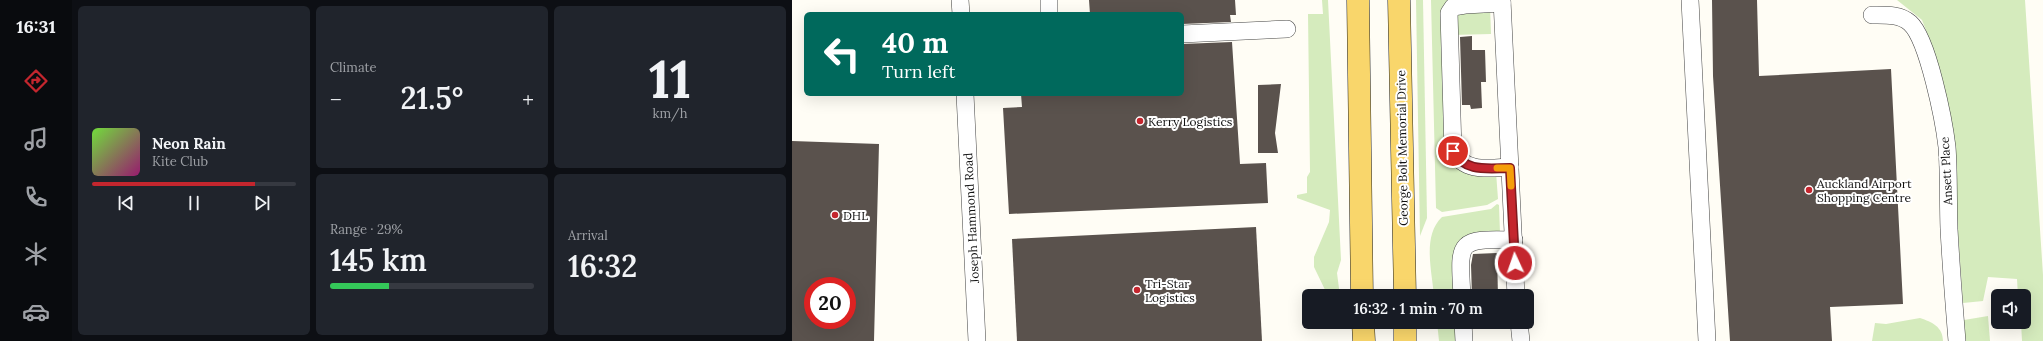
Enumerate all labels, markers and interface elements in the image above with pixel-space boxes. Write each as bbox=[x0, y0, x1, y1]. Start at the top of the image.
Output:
text: 16:31 bbox=[16, 15, 56, 38]
text: 40 m bbox=[882, 25, 948, 61]
icon: left bbox=[816, 28, 868, 80]
text: 11 bbox=[649, 46, 691, 112]
text: Climate bbox=[330, 59, 377, 76]
text: Turn left bbox=[882, 60, 955, 83]
icon: directions bbox=[22, 67, 50, 95]
street label: George Bolt Memorial Drive bbox=[1393, 69, 1411, 226]
text: 21.5° bbox=[401, 79, 463, 117]
text: − bbox=[330, 85, 342, 113]
text: + bbox=[522, 85, 534, 113]
text: km/h bbox=[652, 105, 688, 122]
place label: Kerry Logistics bbox=[1148, 114, 1233, 129]
marker: Kerry Logistics bbox=[1135, 116, 1145, 126]
icon: music bbox=[22, 125, 50, 153]
text: Neon Rain bbox=[152, 134, 226, 153]
pin bbox=[1436, 134, 1470, 168]
street label: Ansett Place bbox=[1937, 136, 1955, 207]
icon: arrive bbox=[1442, 140, 1464, 162]
street label: Joseph Hammond Road bbox=[960, 152, 982, 285]
text: Kite Club bbox=[152, 153, 208, 170]
place label: Auckland Airport Shopping Centre bbox=[1816, 176, 1912, 205]
icon: phone bbox=[22, 183, 50, 211]
marker: Auckland Airport Shopping Centre bbox=[1804, 185, 1814, 195]
icon: previous bbox=[115, 192, 137, 214]
icon: pause bbox=[183, 192, 205, 214]
icon: next bbox=[251, 192, 273, 214]
place label: DHL bbox=[843, 208, 868, 223]
marker: DHL bbox=[830, 210, 840, 220]
text: Range · 29% bbox=[330, 221, 403, 238]
text: Arrival bbox=[568, 227, 608, 244]
icon: climate bbox=[22, 240, 50, 268]
text: 145 km bbox=[330, 241, 427, 279]
position arrow bbox=[1494, 242, 1536, 284]
text: 16:32 bbox=[568, 247, 637, 285]
place label: Tri-Star Logistics bbox=[1145, 276, 1195, 305]
speed limit sign: 20 bbox=[804, 277, 856, 329]
marker: Tri-Star Logistics bbox=[1132, 285, 1142, 295]
map controls bbox=[1991, 289, 2031, 329]
button: sound bbox=[1991, 289, 2031, 329]
icon: car bbox=[22, 298, 50, 326]
text: 16:32 · 1 min · 70 m bbox=[1353, 299, 1483, 318]

